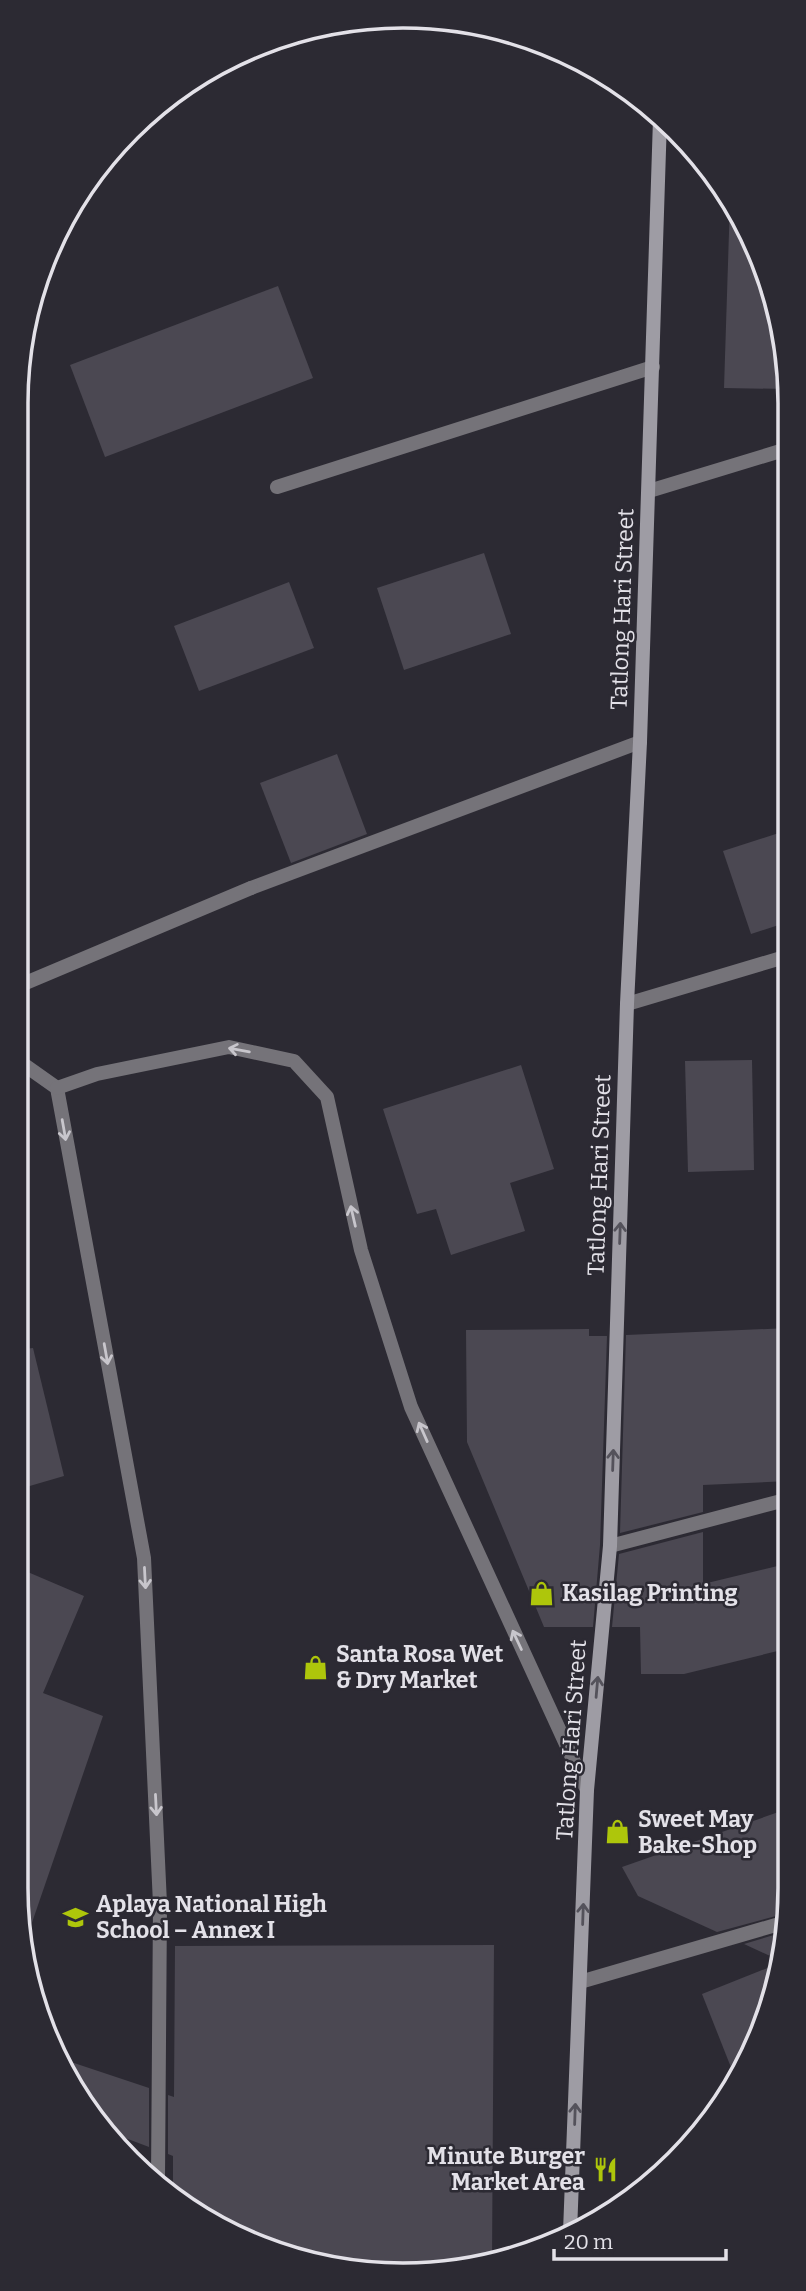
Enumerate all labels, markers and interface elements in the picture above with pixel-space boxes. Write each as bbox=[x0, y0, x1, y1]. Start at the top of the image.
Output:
street label: Tatlong Hari Street bbox=[604, 508, 640, 710]
one-way arrow bbox=[228, 1043, 251, 1056]
street label: Tatlong Hari Street bbox=[581, 1074, 617, 1276]
one-way arrow bbox=[58, 1118, 72, 1141]
one-way arrow bbox=[346, 1205, 360, 1228]
one-way arrow bbox=[613, 1221, 626, 1244]
one-way arrow bbox=[100, 1342, 113, 1365]
one-way arrow bbox=[416, 1422, 429, 1444]
one-way arrow bbox=[606, 1449, 619, 1472]
one-way arrow bbox=[138, 1566, 151, 1589]
shop icon: Kasilag Printing bbox=[528, 1579, 556, 1607]
place label: Kasilag Printing bbox=[562, 1579, 738, 1607]
one-way arrow bbox=[509, 1629, 522, 1650]
street label: Tatlong Hari Street bbox=[550, 1639, 592, 1841]
place label: Santa Rosa Wet & Dry Market bbox=[336, 1640, 503, 1694]
shop icon: Santa Rosa Wet & Dry Market bbox=[302, 1653, 330, 1681]
one-way arrow bbox=[591, 1676, 604, 1699]
one-way arrow bbox=[149, 1793, 162, 1816]
place label: Sweet May Bake-Shop bbox=[638, 1805, 757, 1859]
shop icon: Sweet May Bake-Shop bbox=[604, 1818, 632, 1846]
place label: Aplaya National High School – Annex I bbox=[96, 1890, 327, 1944]
one-way arrow bbox=[576, 1902, 589, 1925]
school or university icon: Aplaya National High School – Annex I bbox=[62, 1903, 90, 1931]
one-way arrow bbox=[569, 2103, 582, 2126]
place label: Minute Burger Market Area bbox=[427, 2142, 585, 2196]
restaurant icon: Minute Burger Market Area bbox=[591, 2155, 619, 2183]
scale bar bbox=[554, 2218, 726, 2262]
text: 20 m bbox=[564, 2229, 613, 2255]

